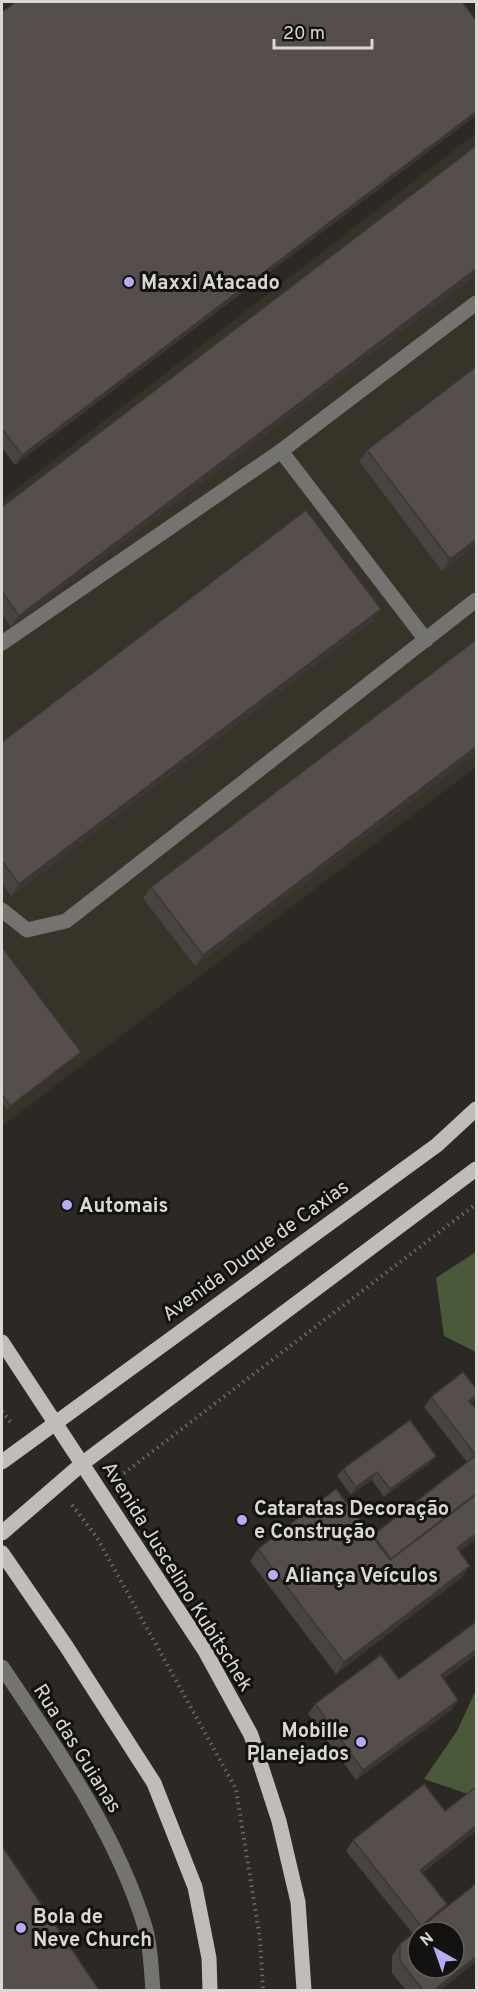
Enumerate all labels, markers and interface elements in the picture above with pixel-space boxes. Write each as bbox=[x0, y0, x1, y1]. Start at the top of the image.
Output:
scale bar bbox=[274, 12, 372, 50]
text: 20 m bbox=[283, 23, 325, 46]
place label: Maxxi Atacado bbox=[141, 271, 280, 297]
marker: Maxxi Atacado bbox=[122, 275, 136, 289]
street label: Avenida Duque de Caxias bbox=[158, 1175, 355, 1328]
place label: Automais bbox=[79, 1194, 168, 1220]
marker: Automais bbox=[60, 1198, 74, 1212]
street label: Avenida Juscelino Kubitschek bbox=[95, 1457, 258, 1697]
place label: Cataratas Decoração e Construção bbox=[254, 1497, 449, 1546]
marker: Cataratas Decoração e Construção bbox=[235, 1513, 249, 1527]
place label: Aliança Veículos bbox=[285, 1564, 438, 1590]
marker: Aliança Veículos bbox=[266, 1568, 280, 1582]
street label: Rua das Guianas bbox=[26, 1680, 126, 1819]
place label: Mobille Planejados bbox=[247, 1719, 349, 1768]
marker: Mobille Planejados bbox=[354, 1735, 368, 1749]
place label: Bola de Neve Church bbox=[33, 1905, 152, 1954]
north arrow bbox=[406, 1920, 466, 1980]
marker: Bola de Neve Church bbox=[14, 1921, 28, 1935]
text: N bbox=[417, 1929, 438, 1951]

